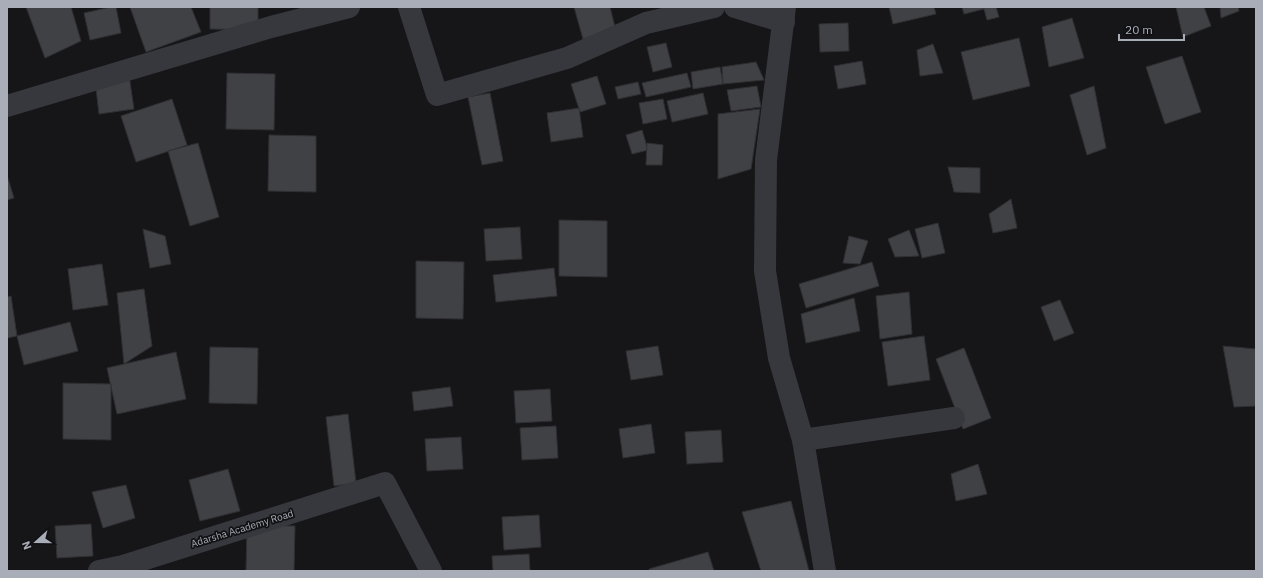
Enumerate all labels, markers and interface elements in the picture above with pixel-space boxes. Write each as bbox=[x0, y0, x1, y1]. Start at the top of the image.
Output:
scale bar bbox=[1119, 16, 1184, 42]
text: 20 m bbox=[1125, 22, 1153, 37]
street label: Adarsha Academy Road bbox=[189, 507, 295, 550]
north arrow bbox=[16, 522, 56, 562]
text: N bbox=[19, 539, 35, 552]

